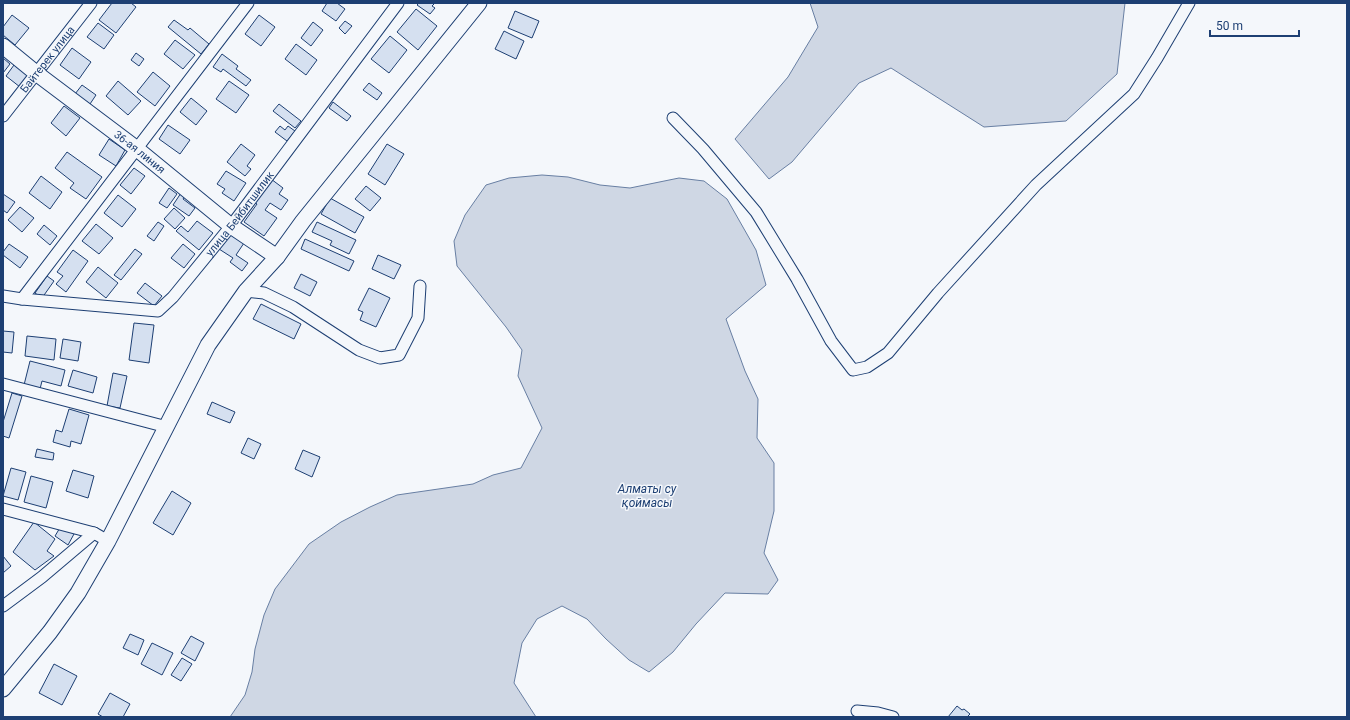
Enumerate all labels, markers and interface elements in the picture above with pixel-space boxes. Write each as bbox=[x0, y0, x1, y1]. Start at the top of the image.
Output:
scale bar bbox=[1210, 12, 1299, 38]
text: 50 m bbox=[1216, 19, 1243, 33]
street label: Байтерек улица bbox=[17, 23, 77, 95]
street label: 36-ая линия bbox=[112, 128, 168, 176]
street label: улица Бейбитшилик bbox=[203, 169, 276, 259]
water label: Алматы су қоймасы bbox=[617, 482, 677, 510]

